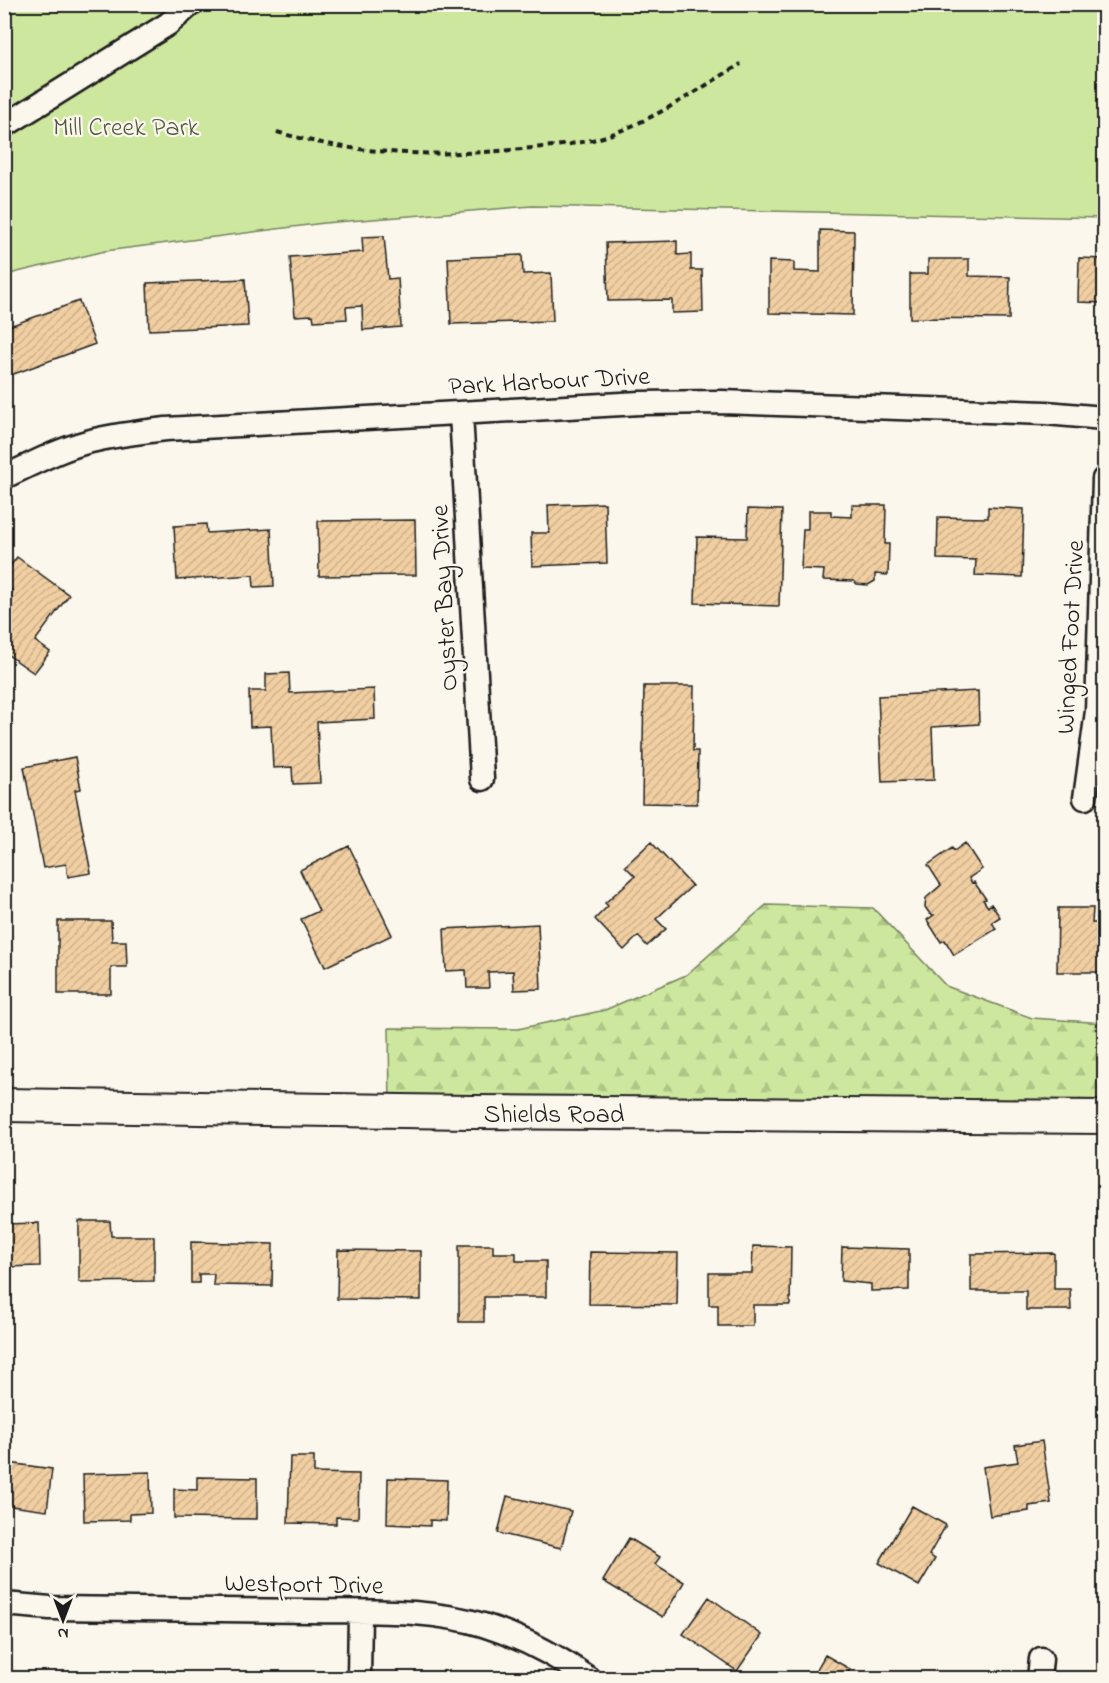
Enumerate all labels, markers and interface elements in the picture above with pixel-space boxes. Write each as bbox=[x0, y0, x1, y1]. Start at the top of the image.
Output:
park label: Mill Creek Park bbox=[53, 110, 200, 148]
street label: Park Harbour Drive bbox=[448, 359, 651, 407]
street label: Oyster Bay Drive bbox=[422, 503, 470, 692]
street label: Winged Foot Drive bbox=[1048, 539, 1096, 735]
street label: Shields Road bbox=[484, 1097, 625, 1135]
street label: Westport Drive bbox=[224, 1566, 384, 1606]
north arrow bbox=[33, 1590, 93, 1650]
text: N bbox=[57, 1621, 68, 1645]

